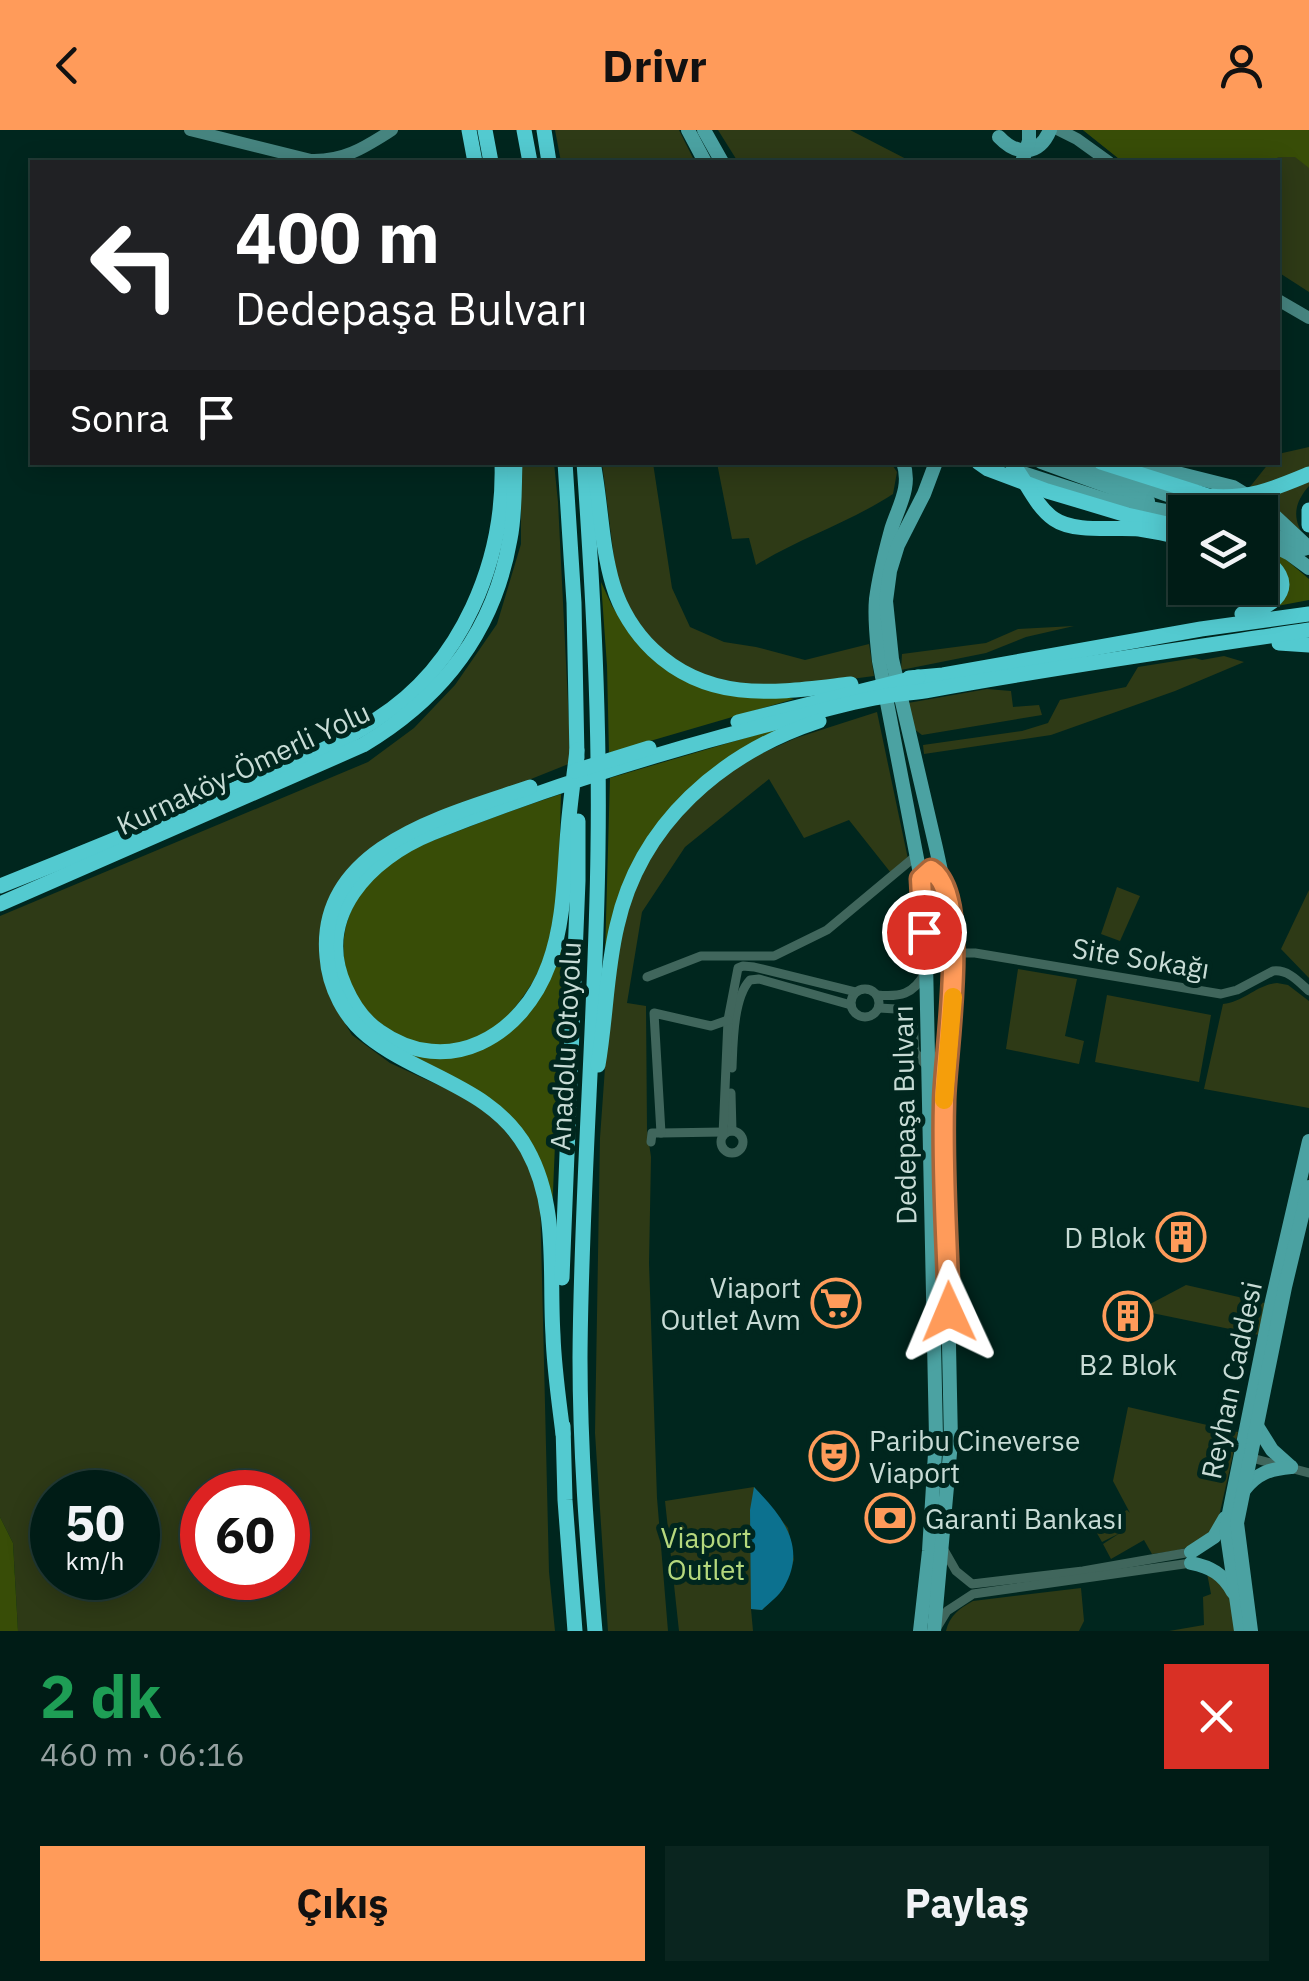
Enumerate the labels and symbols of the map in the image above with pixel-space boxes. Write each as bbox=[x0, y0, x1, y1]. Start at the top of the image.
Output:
street label: Kurnaköy-Ömerli Yolu bbox=[110, 693, 376, 843]
pin bbox=[882, 890, 967, 975]
street label: Site Sokağı bbox=[1070, 929, 1212, 987]
street label: Anadolu Otoyolu bbox=[541, 941, 589, 1151]
street label: Dedepaşa Bulvarı bbox=[884, 1005, 924, 1225]
building icon: D Blok bbox=[1155, 1211, 1207, 1263]
place label: D Blok bbox=[1064, 1219, 1146, 1256]
position arrow bbox=[897, 1260, 1001, 1364]
place label: Viaport Outlet Avm bbox=[660, 1269, 801, 1338]
supermarket icon: Viaport Outlet Avm bbox=[810, 1277, 862, 1329]
street label: Reyhan Caddesi bbox=[1192, 1278, 1270, 1482]
building icon: B2 Blok bbox=[1102, 1290, 1154, 1342]
place label: B2 Blok bbox=[1079, 1346, 1177, 1383]
place label: Paribu Cineverse Viaport bbox=[869, 1422, 1080, 1491]
theatre icon: Paribu Cineverse Viaport bbox=[808, 1430, 860, 1482]
speed limit sign: 60 bbox=[180, 1470, 310, 1600]
bank icon: Garanti Bankası bbox=[864, 1492, 916, 1544]
place label: Garanti Bankası bbox=[925, 1500, 1123, 1537]
park label: Viaport Outlet bbox=[660, 1519, 752, 1588]

